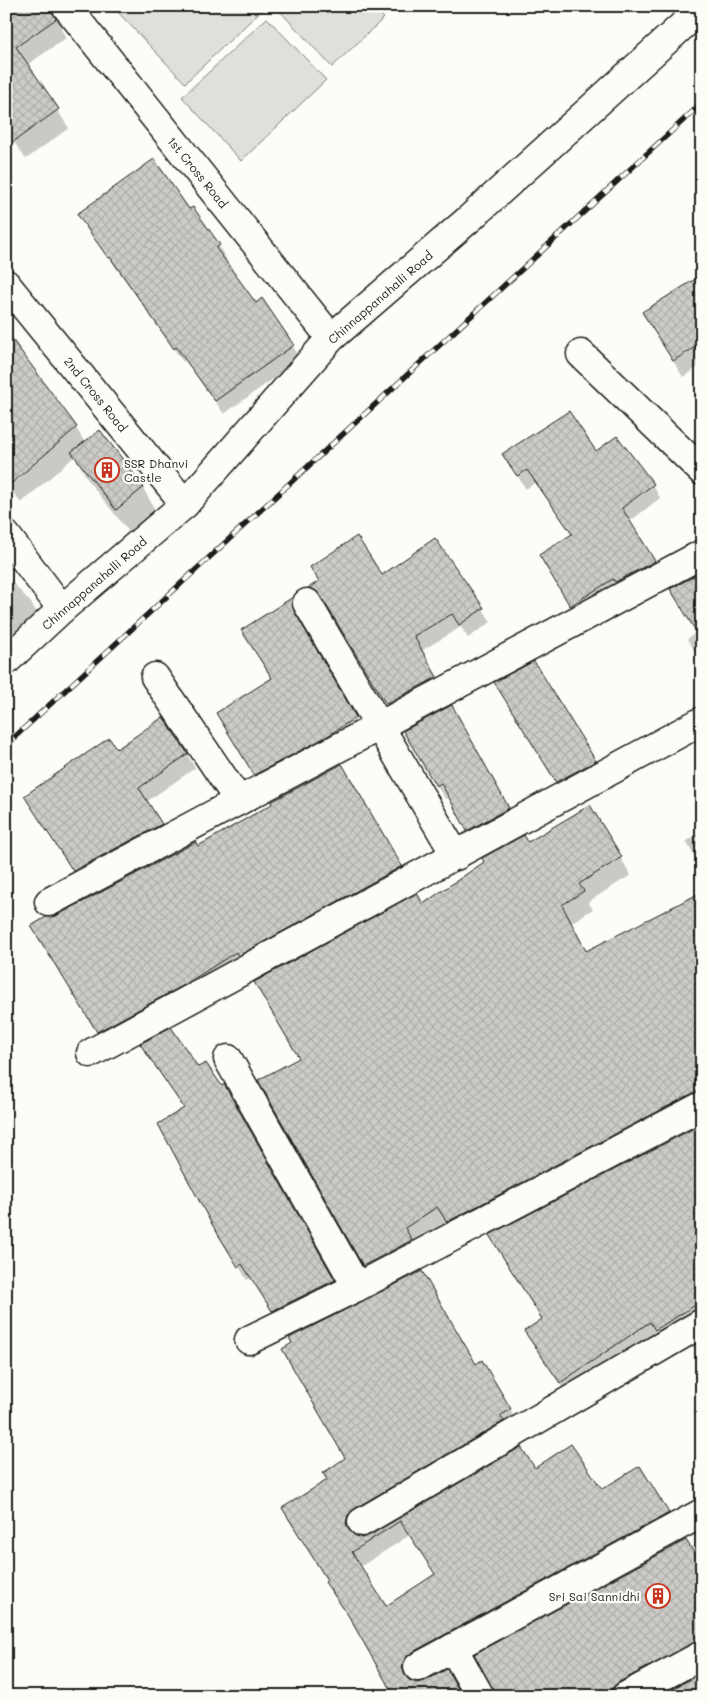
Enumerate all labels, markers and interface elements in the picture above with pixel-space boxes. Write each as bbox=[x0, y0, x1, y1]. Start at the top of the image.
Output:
street label: 1st Cross Road bbox=[164, 133, 232, 211]
street label: Chinnappanahalli Road bbox=[324, 247, 436, 347]
street label: 2nd Cross Road bbox=[61, 353, 131, 435]
place label: SSR Dhanvi Castle bbox=[124, 455, 188, 485]
building icon: SSR Dhanvi Castle bbox=[94, 457, 120, 483]
street label: Chinnappanahalli Road bbox=[38, 533, 150, 633]
building icon: Sri Sai Sannidhi bbox=[645, 1583, 671, 1609]
place label: Sri Sai Sannidhi bbox=[549, 1588, 640, 1604]

